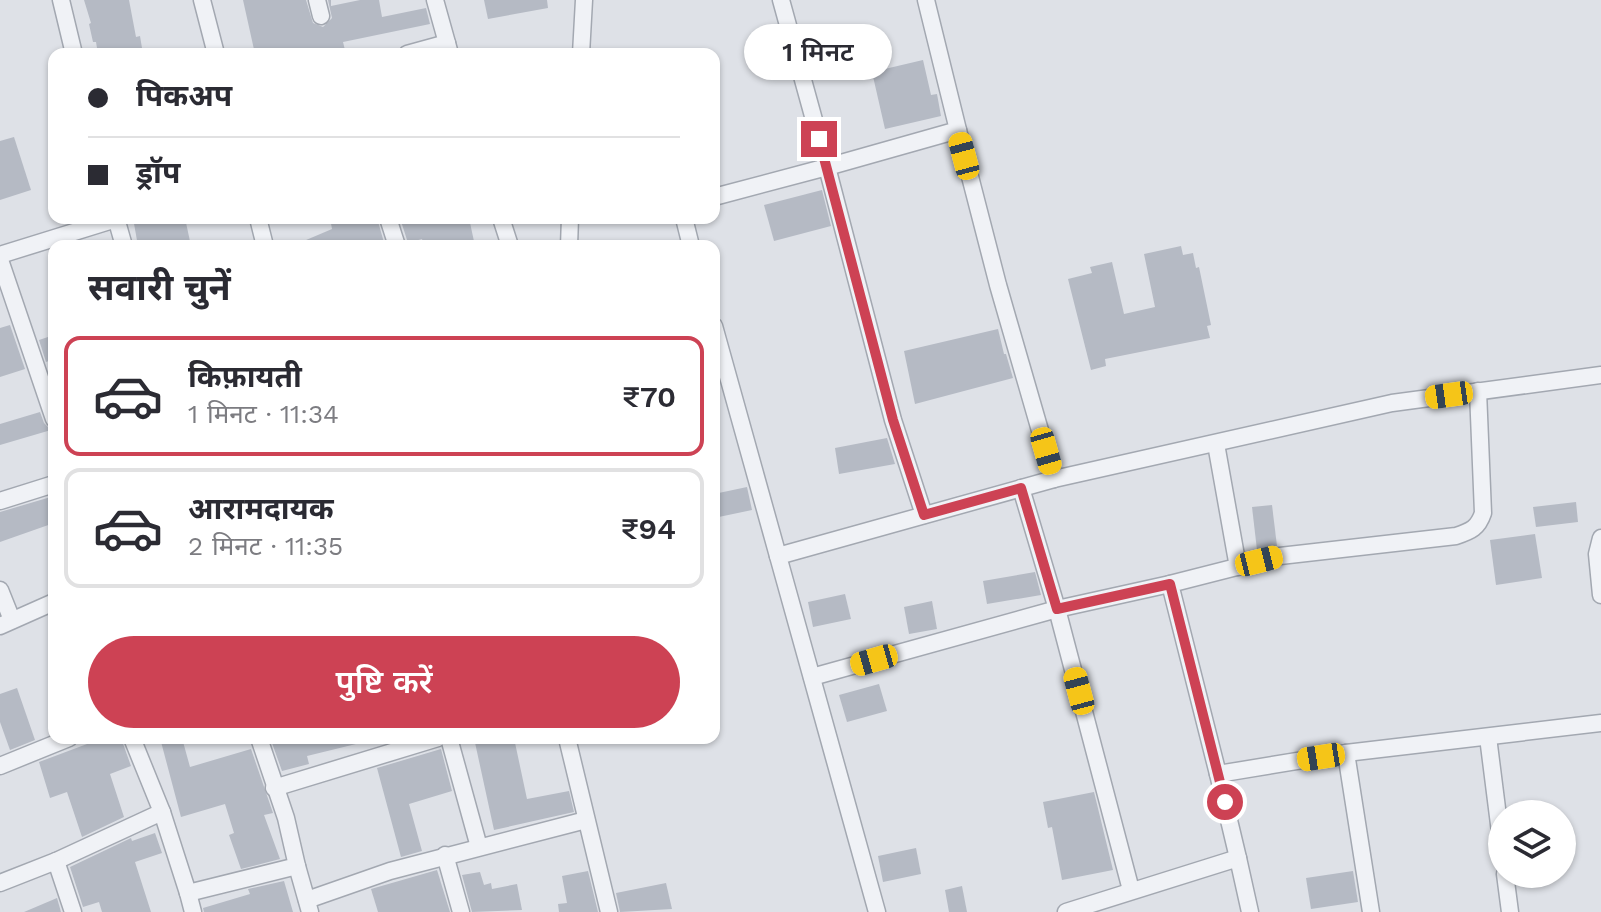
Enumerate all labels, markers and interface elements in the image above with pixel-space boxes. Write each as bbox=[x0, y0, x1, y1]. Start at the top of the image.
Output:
callout: 1 मिनट bbox=[745, 23, 893, 79]
text: 1 मिनट bbox=[782, 37, 854, 67]
text: पिकअप bbox=[136, 78, 232, 113]
route end bbox=[801, 121, 837, 157]
car bbox=[946, 130, 982, 182]
text: ड्रॉप bbox=[136, 155, 180, 190]
text: सवारी चुनें bbox=[88, 267, 231, 309]
text: किफ़ायती bbox=[188, 359, 302, 394]
icon: car bbox=[92, 360, 164, 432]
text: ₹70 bbox=[622, 379, 676, 414]
car bbox=[1424, 380, 1474, 410]
text: 1 मिनट · 11:34 bbox=[188, 399, 339, 429]
car bbox=[1028, 425, 1064, 477]
text: आरामदायक bbox=[188, 491, 334, 526]
icon: car bbox=[92, 492, 164, 564]
text: ₹94 bbox=[621, 511, 676, 546]
text: 2 मिनट · 11:35 bbox=[188, 531, 343, 561]
car bbox=[1233, 544, 1285, 578]
button: पुष्टि करें bbox=[88, 636, 680, 728]
car bbox=[848, 642, 900, 678]
car bbox=[1061, 665, 1097, 717]
car bbox=[1295, 741, 1347, 773]
route start bbox=[1207, 784, 1243, 820]
map controls bbox=[1488, 800, 1576, 888]
button: layers bbox=[1488, 800, 1576, 888]

